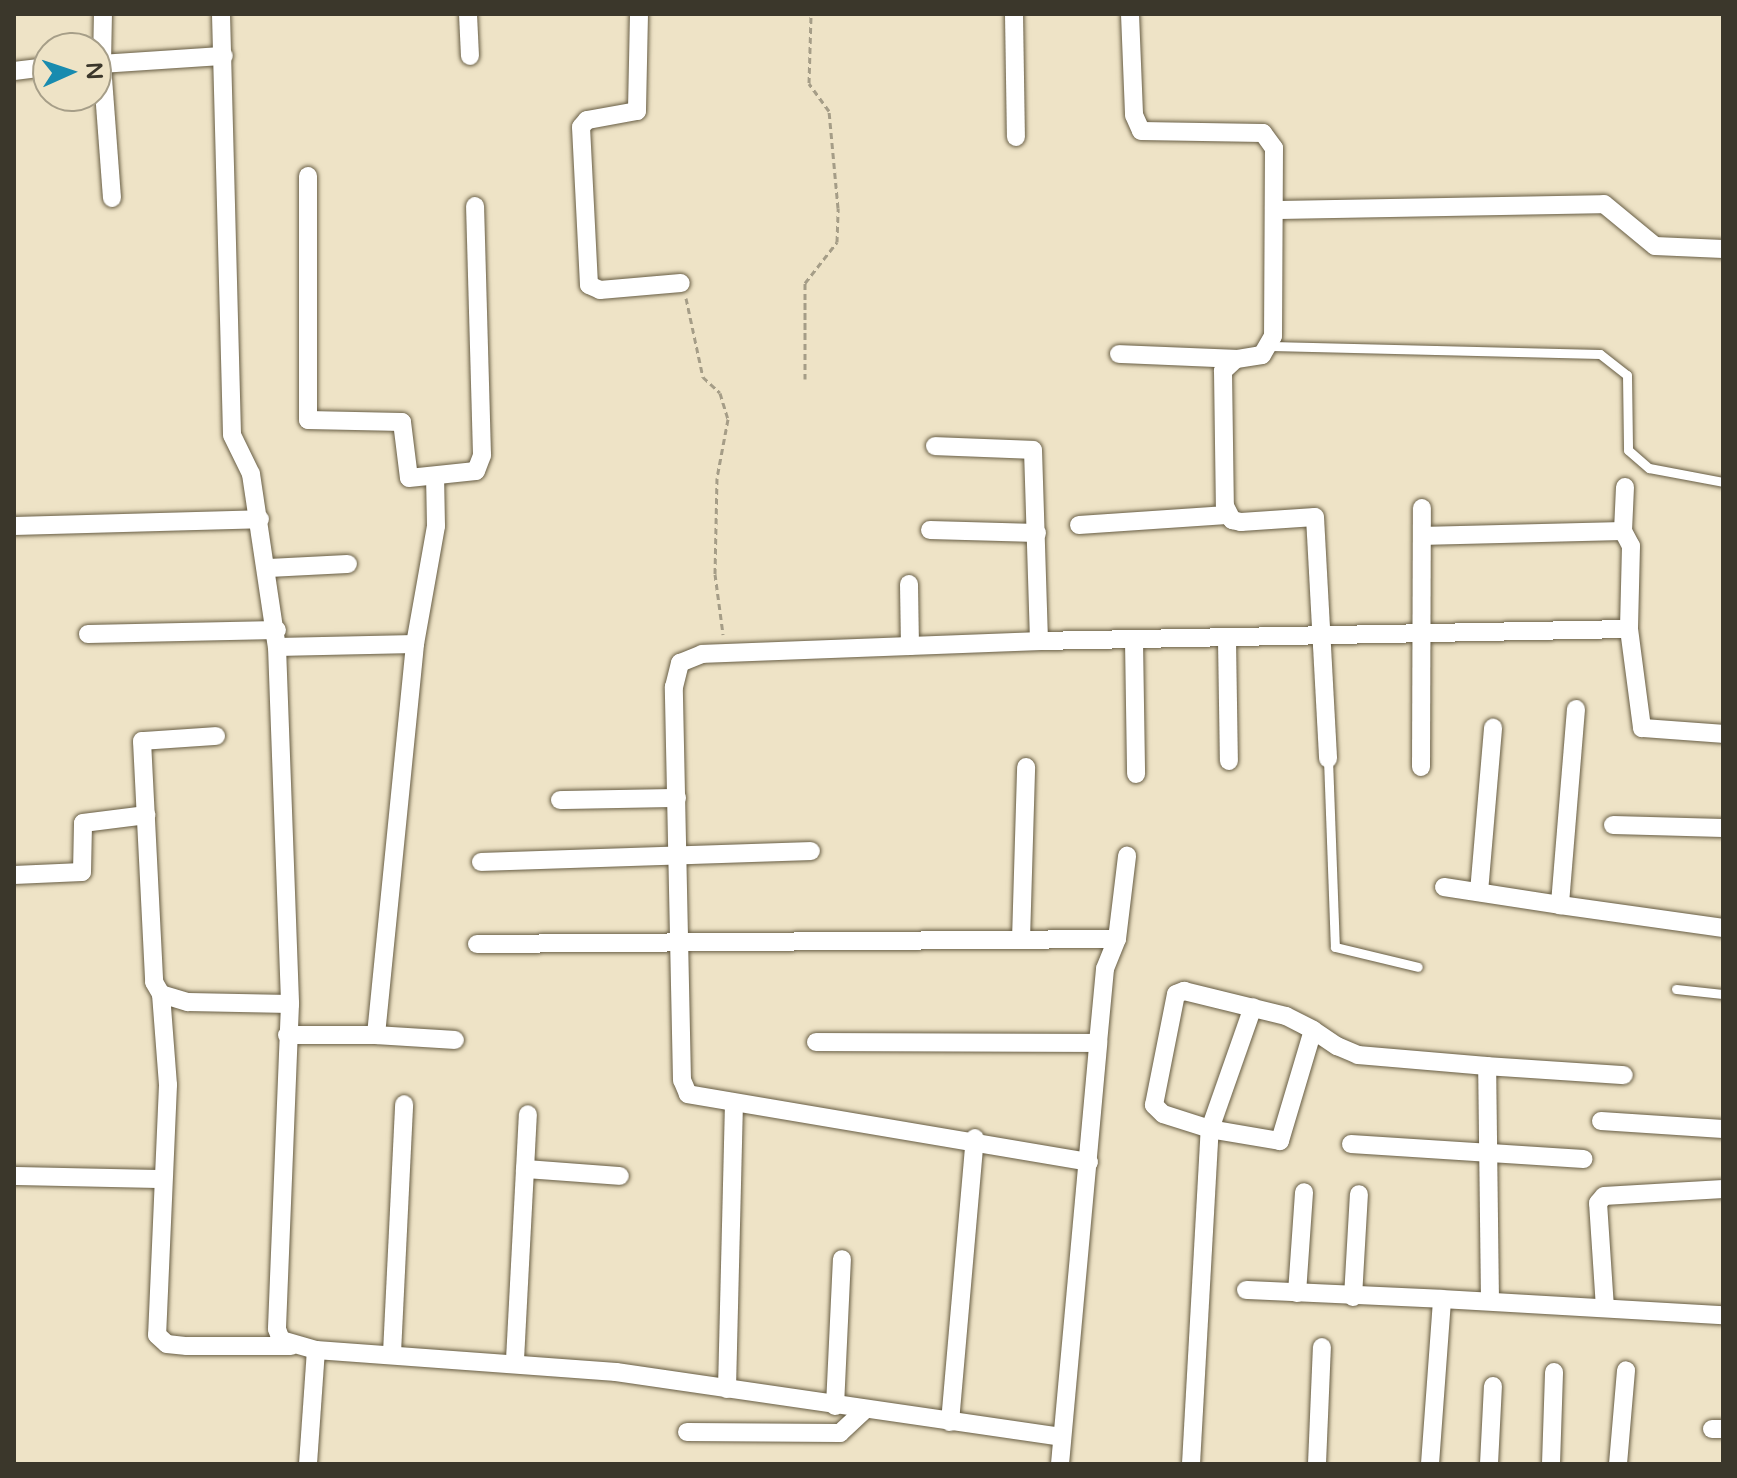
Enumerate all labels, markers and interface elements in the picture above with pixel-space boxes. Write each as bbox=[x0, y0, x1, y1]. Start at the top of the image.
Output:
north arrow bbox=[32, 32, 112, 112]
text: N bbox=[81, 61, 107, 80]

